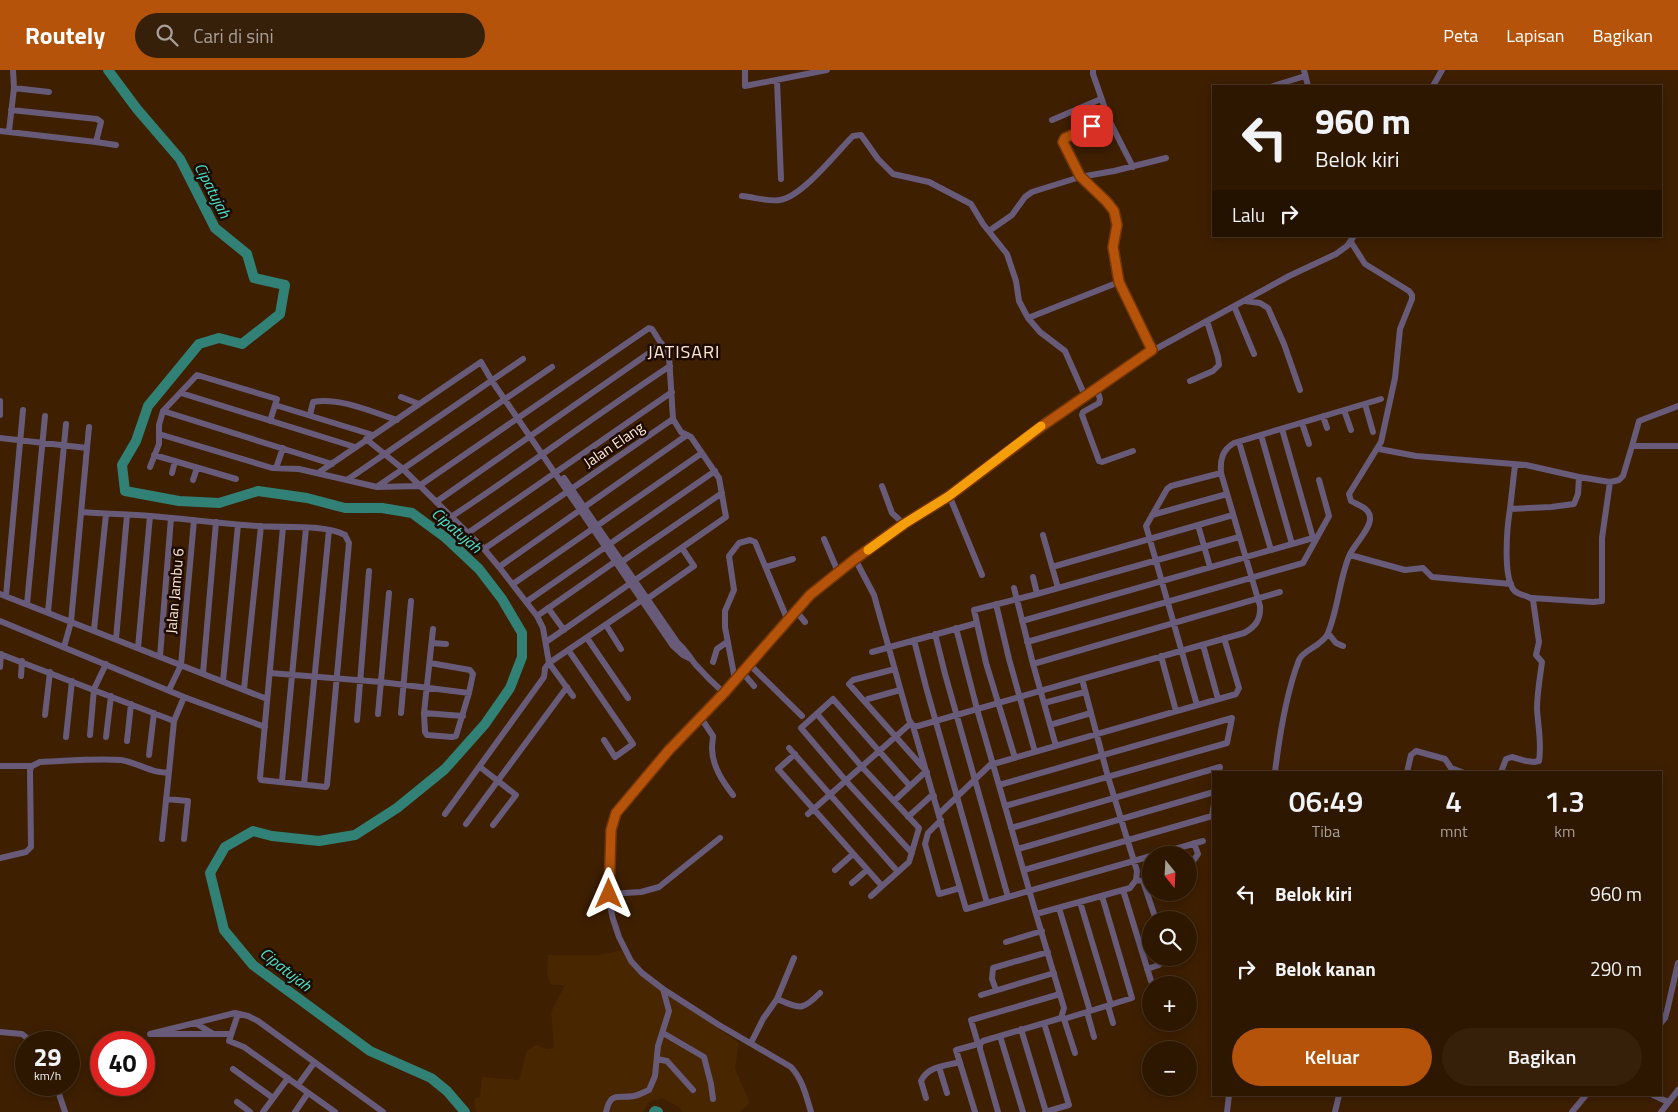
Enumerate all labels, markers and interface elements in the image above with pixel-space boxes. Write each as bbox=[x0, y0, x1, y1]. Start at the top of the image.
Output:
search box bbox=[135, 13, 485, 58]
text: Routely bbox=[25, 17, 105, 53]
icon: search bbox=[153, 21, 181, 49]
text: Cari di sini bbox=[193, 21, 274, 50]
text: Peta bbox=[1443, 22, 1478, 49]
text: Lapisan bbox=[1506, 22, 1564, 49]
text: Bagikan bbox=[1592, 22, 1653, 49]
text: 960 m bbox=[1315, 94, 1411, 148]
pin bbox=[1071, 105, 1113, 147]
icon: left bbox=[1232, 105, 1297, 170]
icon: arrive bbox=[1078, 112, 1106, 140]
text: Belok kiri bbox=[1315, 142, 1400, 176]
water label: Cipatujah bbox=[189, 158, 238, 223]
text: Lalu bbox=[1232, 200, 1265, 229]
icon: right bbox=[1275, 200, 1303, 228]
district label: JATISARI bbox=[648, 338, 720, 365]
street label: Jalan Elang bbox=[579, 416, 649, 473]
water label: Cipatujah bbox=[427, 501, 488, 559]
street label: Jalan Jambu 6 bbox=[159, 547, 190, 635]
text: 06:49 bbox=[1289, 778, 1363, 824]
text: 4 bbox=[1445, 778, 1462, 824]
text: 1.3 bbox=[1544, 778, 1585, 824]
text: Tiba bbox=[1312, 819, 1340, 843]
text: mnt bbox=[1440, 819, 1468, 843]
text: km bbox=[1554, 819, 1575, 843]
north arrow bbox=[1142, 846, 1198, 901]
map controls bbox=[1142, 846, 1197, 1096]
position arrow bbox=[582, 867, 634, 919]
text: Belok kiri bbox=[1275, 879, 1352, 908]
text: 960 m bbox=[1590, 879, 1642, 908]
icon: left bbox=[1232, 880, 1260, 908]
button: search bbox=[1142, 911, 1197, 966]
water label: Cipatujah bbox=[255, 941, 318, 997]
text: Belok kanan bbox=[1275, 954, 1376, 983]
text: 290 m bbox=[1590, 954, 1642, 983]
icon: right bbox=[1232, 955, 1260, 983]
button: + bbox=[1142, 976, 1197, 1031]
button: Keluar bbox=[1232, 1028, 1432, 1086]
button: Bagikan bbox=[1442, 1028, 1642, 1086]
speed limit sign: 40 bbox=[90, 1031, 155, 1096]
text: 29 bbox=[33, 1038, 62, 1076]
button: − bbox=[1142, 1041, 1197, 1096]
text: km/h bbox=[34, 1066, 61, 1085]

